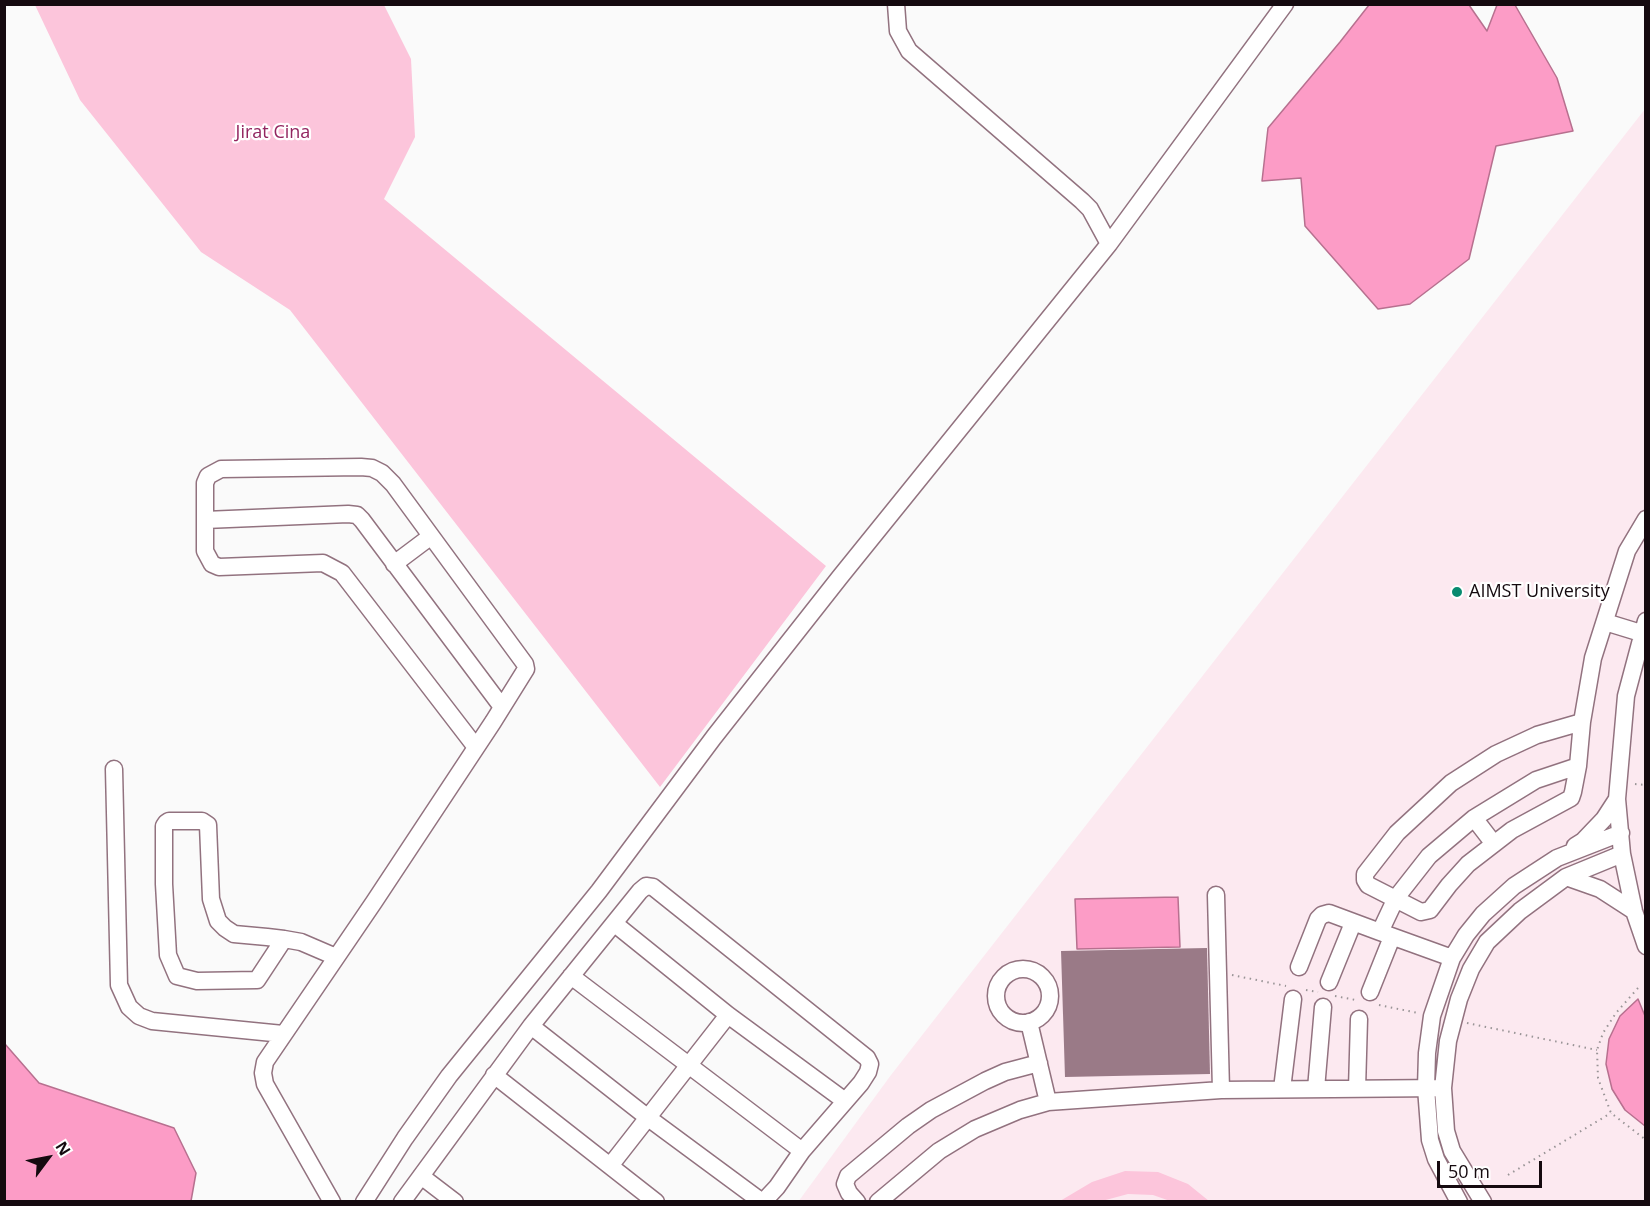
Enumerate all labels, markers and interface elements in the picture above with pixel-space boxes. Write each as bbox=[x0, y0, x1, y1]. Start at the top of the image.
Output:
park label: Jirat Cina bbox=[236, 122, 310, 144]
place label: AIMST University bbox=[1469, 581, 1610, 603]
marker: AIMST University bbox=[1450, 585, 1464, 599]
north arrow bbox=[18, 1128, 78, 1188]
text: N bbox=[50, 1137, 76, 1160]
scale bar bbox=[1440, 1149, 1545, 1187]
text: 50 m bbox=[1448, 1159, 1490, 1183]

